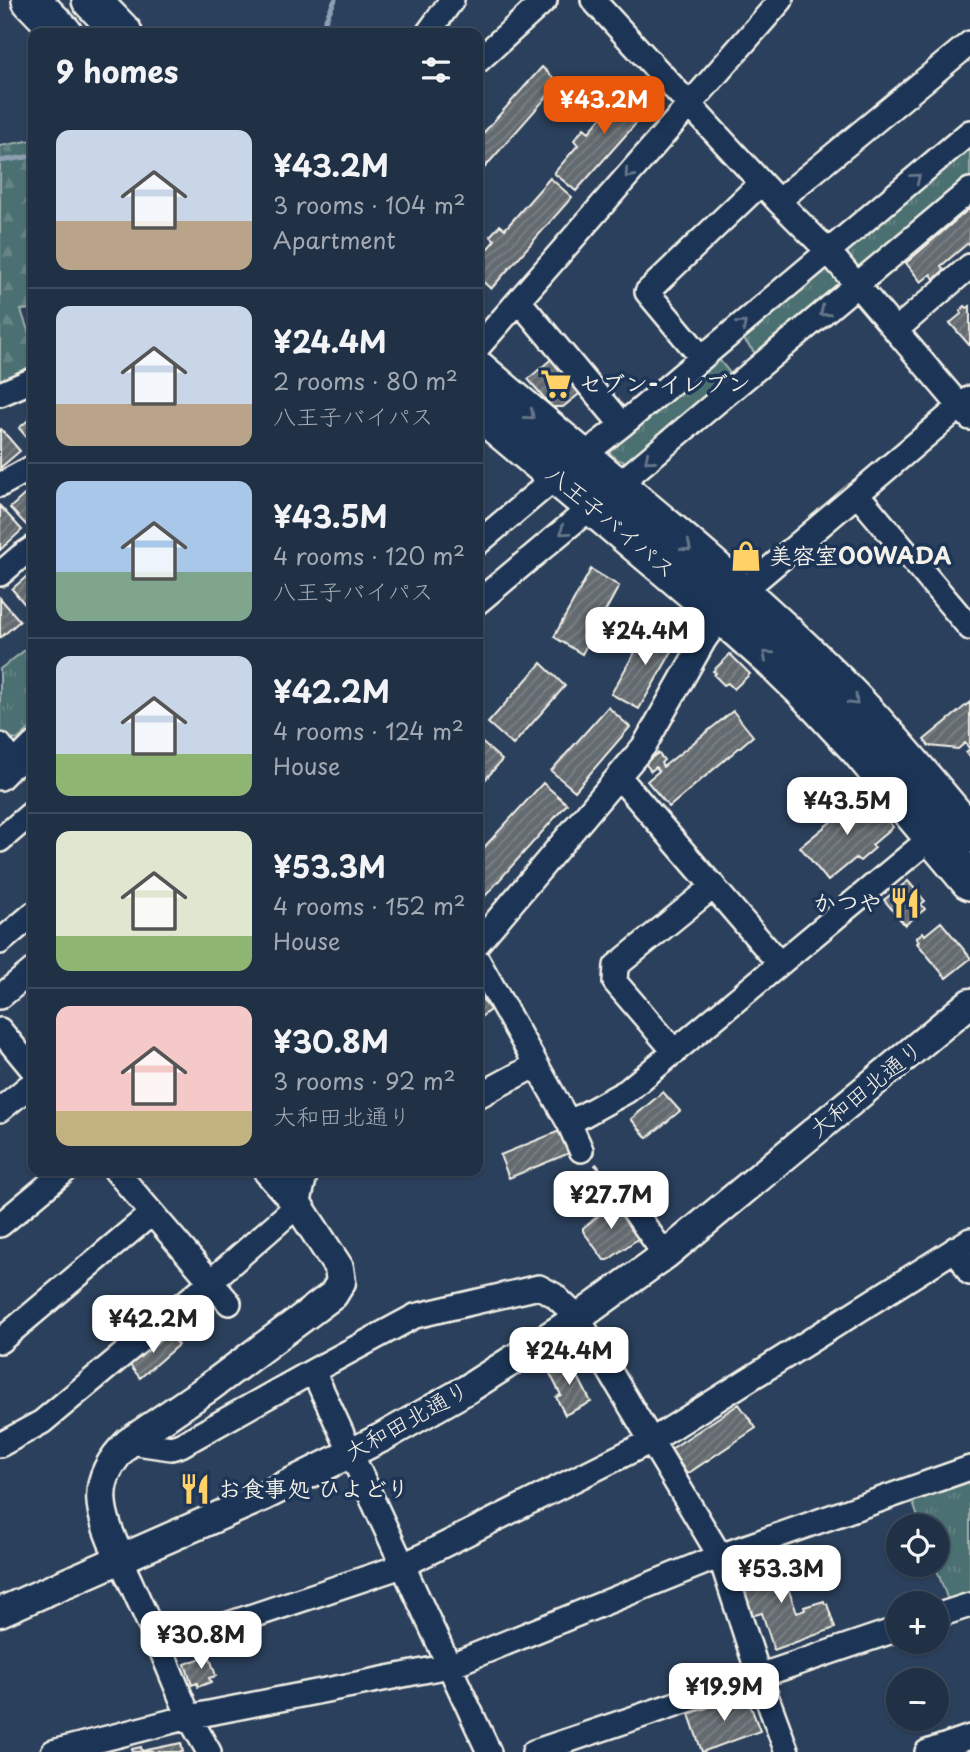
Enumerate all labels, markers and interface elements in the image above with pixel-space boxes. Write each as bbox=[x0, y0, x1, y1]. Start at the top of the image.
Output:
text: 9 homes bbox=[56, 48, 178, 93]
icon: filters bbox=[417, 51, 455, 89]
pin: ¥43.2M bbox=[547, 76, 661, 136]
text: ¥43.2M bbox=[560, 81, 648, 116]
text: ¥43.2M bbox=[273, 142, 389, 187]
icon: home bbox=[112, 158, 196, 242]
one-way arrow bbox=[625, 166, 637, 179]
one-way arrow bbox=[907, 174, 920, 186]
text: 3 rooms · 104 m² bbox=[273, 187, 466, 222]
text: Apartment bbox=[273, 222, 396, 257]
one-way arrow bbox=[819, 304, 832, 316]
text: ¥24.4M bbox=[273, 318, 387, 363]
one-way arrow bbox=[733, 321, 746, 333]
icon: home bbox=[112, 334, 196, 418]
text: 2 rooms · 80 m² bbox=[273, 363, 458, 398]
place label: セブン-イレブン bbox=[579, 365, 751, 400]
supermarket icon: セブン-イレブン bbox=[539, 367, 573, 401]
text: 八王子バイパス bbox=[273, 398, 434, 433]
one-way arrow bbox=[521, 407, 534, 419]
one-way arrow bbox=[645, 450, 657, 463]
street label: 八王子バイパス bbox=[539, 456, 685, 586]
text: ¥43.5M bbox=[273, 493, 388, 538]
icon: home bbox=[112, 509, 196, 593]
one-way arrow bbox=[559, 522, 571, 535]
place label: 美容室OOWADA bbox=[769, 537, 951, 572]
text: 4 rooms · 120 m² bbox=[273, 538, 465, 573]
one-way arrow bbox=[678, 539, 691, 551]
shop icon: 美容室OOWADA bbox=[729, 539, 763, 573]
text: 八王子バイパス bbox=[273, 573, 434, 608]
pin: ¥24.4M bbox=[588, 608, 702, 667]
text: ¥24.4M bbox=[601, 612, 689, 647]
one-way arrow bbox=[762, 650, 775, 663]
text: ¥42.2M bbox=[273, 668, 390, 713]
icon: home bbox=[112, 684, 196, 768]
one-way arrow bbox=[846, 693, 859, 706]
text: 4 rooms · 124 m² bbox=[273, 713, 464, 748]
text: House bbox=[273, 748, 340, 783]
pin: ¥43.5M bbox=[790, 778, 904, 837]
text: ¥43.5M bbox=[803, 782, 891, 817]
text: ¥53.3M bbox=[273, 843, 386, 888]
icon: home bbox=[112, 859, 196, 943]
place label: かつや bbox=[813, 884, 882, 919]
restaurant icon: かつや bbox=[888, 886, 922, 920]
text: 4 rooms · 152 m² bbox=[273, 888, 466, 923]
text: House bbox=[273, 923, 340, 958]
text: ¥30.8M bbox=[273, 1018, 389, 1063]
street label: 大和田北通り bbox=[800, 1031, 930, 1145]
icon: home bbox=[112, 1034, 196, 1118]
text: 3 rooms · 92 m² bbox=[273, 1063, 456, 1098]
text: 大和田北通り bbox=[273, 1098, 411, 1133]
pin: ¥27.7M bbox=[554, 1172, 668, 1231]
text: ¥27.7M bbox=[570, 1176, 652, 1211]
pin: ¥42.2M bbox=[96, 1296, 210, 1355]
text: ¥42.2M bbox=[108, 1300, 198, 1335]
pin: ¥24.4M bbox=[512, 1328, 626, 1387]
text: ¥24.4M bbox=[525, 1332, 613, 1367]
street label: 大和田北通り bbox=[337, 1371, 475, 1468]
place label: お食事処 ひよどり bbox=[218, 1470, 409, 1505]
restaurant icon: お食事処 ひよどり bbox=[178, 1472, 212, 1506]
map controls bbox=[886, 1514, 949, 1731]
button: locate bbox=[886, 1514, 949, 1577]
pin: ¥53.3M bbox=[724, 1546, 838, 1605]
text: ¥53.3M bbox=[738, 1550, 824, 1585]
button: + bbox=[886, 1591, 949, 1654]
pin: ¥30.8M bbox=[144, 1612, 258, 1671]
text: ¥30.8M bbox=[157, 1616, 245, 1651]
pin: ¥19.9M bbox=[667, 1664, 781, 1723]
text: ¥19.9M bbox=[685, 1668, 763, 1703]
button: − bbox=[886, 1668, 949, 1731]

